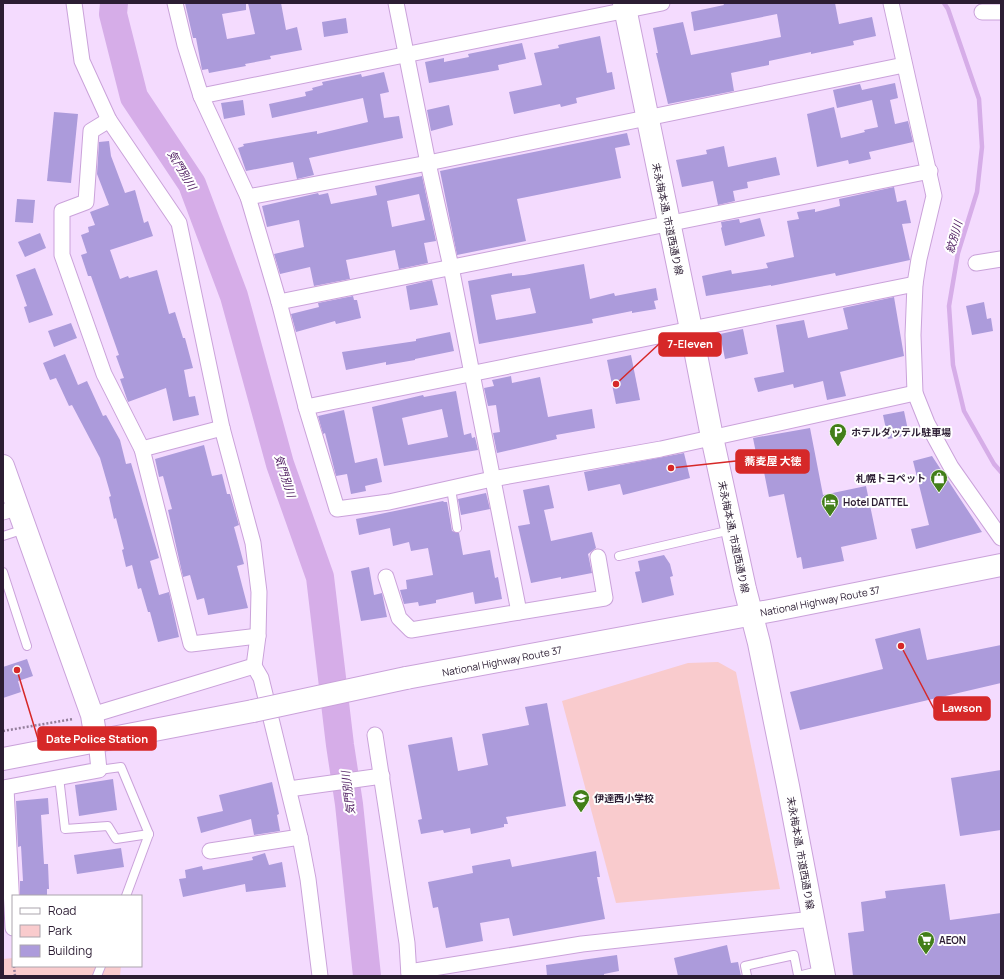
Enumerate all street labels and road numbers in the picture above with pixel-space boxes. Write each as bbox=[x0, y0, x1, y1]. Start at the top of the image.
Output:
street label: 末永梅本通, 市道西通り線 bbox=[649, 161, 687, 277]
street label: 末永梅本通, 市道西通り線 bbox=[715, 479, 753, 595]
street label: National Highway Route 37 bbox=[759, 583, 881, 619]
street label: National Highway Route 37 bbox=[441, 643, 563, 679]
street label: 末永梅本通, 市道西通り線 bbox=[784, 795, 818, 911]

